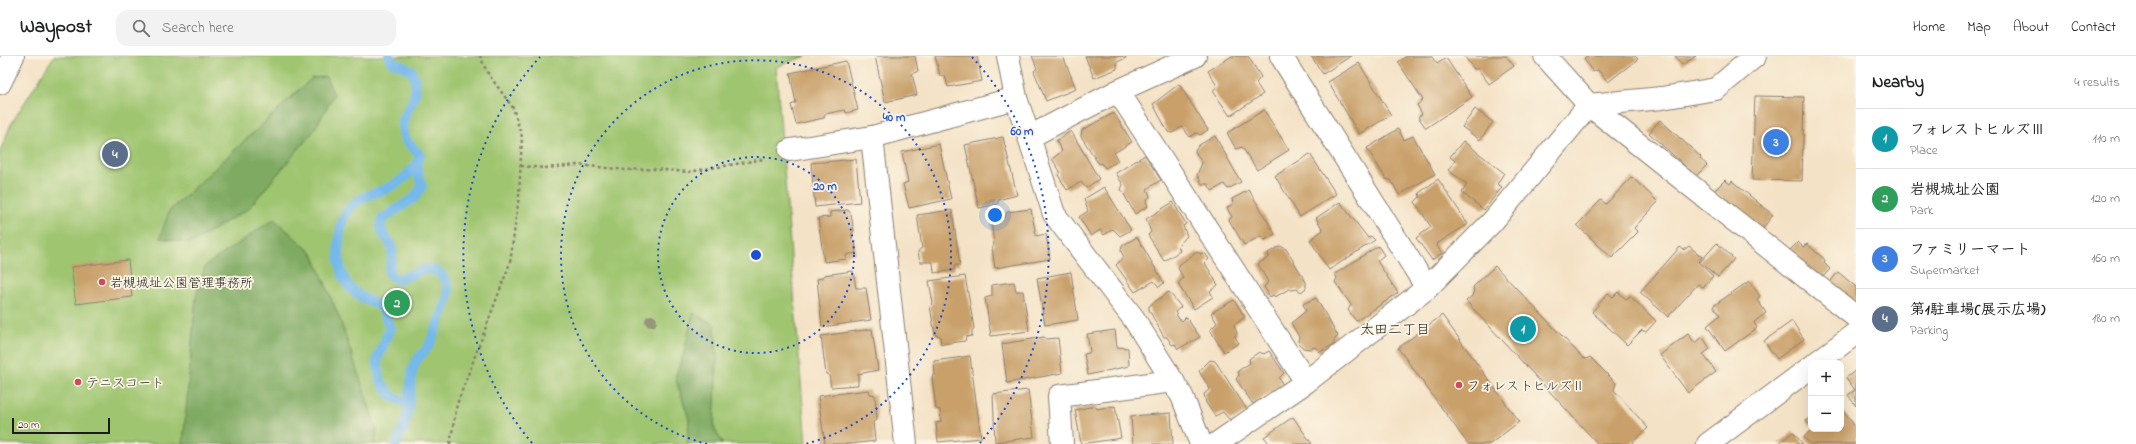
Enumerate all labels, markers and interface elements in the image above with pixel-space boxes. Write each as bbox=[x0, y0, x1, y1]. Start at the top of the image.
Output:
search box bbox=[116, 10, 396, 46]
text: Waypost bbox=[20, 14, 92, 41]
icon: search bbox=[130, 17, 152, 39]
text: Search here bbox=[162, 17, 234, 39]
text: Home bbox=[1913, 17, 1945, 38]
text: Map bbox=[1967, 17, 1991, 38]
text: About bbox=[2013, 17, 2049, 38]
text: Contact bbox=[2071, 17, 2116, 38]
text: Nearby bbox=[1872, 70, 1924, 95]
text: 4 results bbox=[2074, 73, 2120, 92]
text: 40 m bbox=[882, 109, 906, 127]
text: フォレストヒルズⅢ bbox=[1910, 119, 2045, 141]
text: 60 m bbox=[1010, 123, 1034, 141]
pin: 3 bbox=[1763, 127, 1789, 157]
text: 1 bbox=[1883, 129, 1887, 148]
text: 110 m bbox=[2093, 129, 2120, 148]
pin: 4 bbox=[102, 139, 128, 169]
text: Place bbox=[1910, 141, 1938, 160]
text: 20 m bbox=[812, 178, 837, 196]
text: 岩槻城址公園 bbox=[1910, 179, 2000, 201]
text: 2 bbox=[1882, 189, 1888, 208]
text: 120 m bbox=[2090, 189, 2120, 208]
text: Park bbox=[1910, 201, 1934, 220]
your location bbox=[985, 205, 1005, 225]
text: ファミリーマート bbox=[1910, 239, 2031, 261]
centre of rings bbox=[749, 248, 763, 262]
text: 3 bbox=[1882, 249, 1888, 268]
text: 160 m bbox=[2091, 249, 2120, 268]
text: Supermarket bbox=[1910, 261, 1980, 280]
place label: 岩槻城址公園管理事務所 bbox=[110, 274, 253, 293]
marker: 岩槻城址公園管理事務所 bbox=[97, 277, 107, 287]
pin: 2 bbox=[384, 288, 410, 318]
text: 第1駐車場(展示広場) bbox=[1910, 299, 2045, 321]
text: 4 bbox=[1882, 309, 1888, 328]
text: 180 m bbox=[2092, 309, 2120, 328]
pin: 1 bbox=[1510, 314, 1536, 344]
district label: 太田二丁目 bbox=[1360, 320, 1430, 341]
text: Parking bbox=[1910, 321, 1948, 340]
map controls bbox=[1808, 360, 1844, 432]
button: + bbox=[1808, 360, 1844, 396]
place label: テニスコート bbox=[86, 374, 164, 393]
marker: テニスコート bbox=[73, 377, 83, 387]
place label: フォレストヒルズⅡ bbox=[1467, 377, 1585, 396]
marker: フォレストヒルズⅡ bbox=[1454, 380, 1464, 390]
button: − bbox=[1808, 396, 1844, 432]
scale bar bbox=[12, 416, 110, 435]
text: 20 m bbox=[18, 417, 40, 433]

